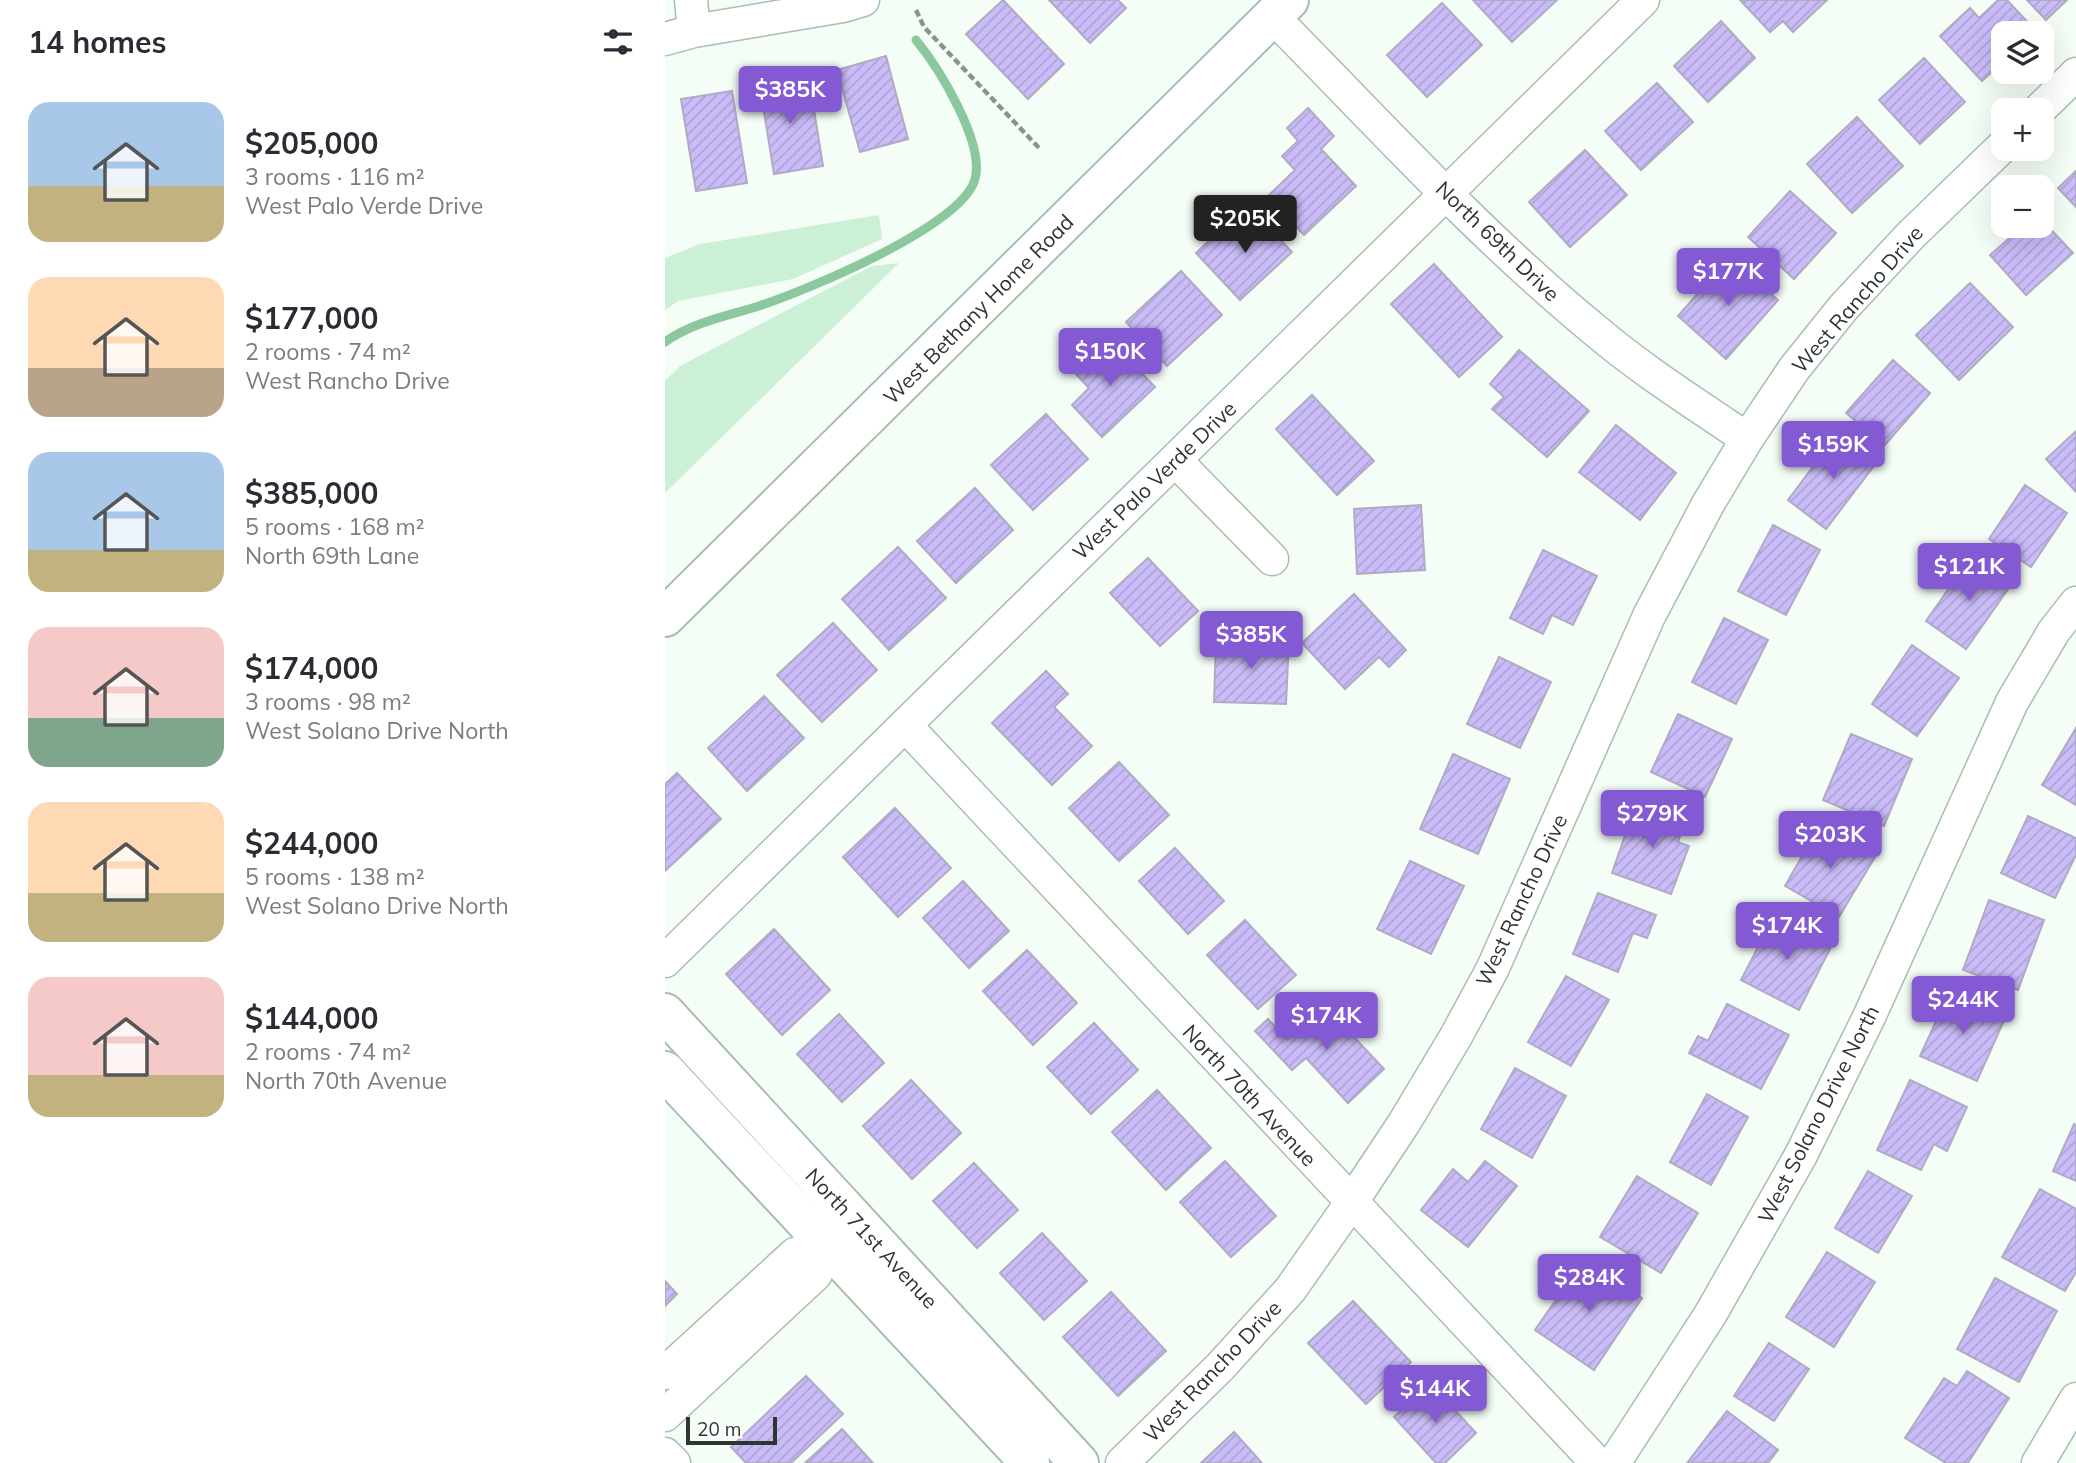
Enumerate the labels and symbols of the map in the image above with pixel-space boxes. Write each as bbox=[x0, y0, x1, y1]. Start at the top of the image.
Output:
pin: $385K bbox=[741, 66, 839, 126]
street label: North 69th Drive bbox=[1431, 175, 1565, 307]
pin: $205K bbox=[1196, 196, 1294, 255]
street label: West Bethany Home Road bbox=[877, 208, 1079, 410]
street label: West Rancho Drive bbox=[1786, 220, 1928, 378]
pin: $177K bbox=[1679, 248, 1777, 308]
pin: $150K bbox=[1061, 328, 1159, 388]
street label: West Palo Verde Drive bbox=[1067, 395, 1241, 565]
pin: $159K bbox=[1784, 421, 1882, 481]
pin: $121K bbox=[1920, 544, 2018, 603]
pin: $385K bbox=[1202, 612, 1300, 671]
pin: $279K bbox=[1603, 790, 1701, 850]
street label: West Rancho Drive bbox=[1470, 810, 1572, 990]
pin: $203K bbox=[1781, 812, 1879, 871]
pin: $174K bbox=[1738, 902, 1836, 962]
pin: $244K bbox=[1914, 976, 2012, 1036]
pin: $174K bbox=[1277, 992, 1375, 1052]
street label: West Solano Drive North bbox=[1752, 1001, 1884, 1227]
street label: North 70th Avenue bbox=[1178, 1019, 1322, 1171]
street label: North 71st Avenue bbox=[800, 1162, 944, 1314]
pin: $284K bbox=[1540, 1254, 1638, 1314]
street label: West Rancho Drive bbox=[1138, 1295, 1286, 1447]
pin: $144K bbox=[1386, 1366, 1484, 1425]
scale bar bbox=[686, 1414, 777, 1446]

